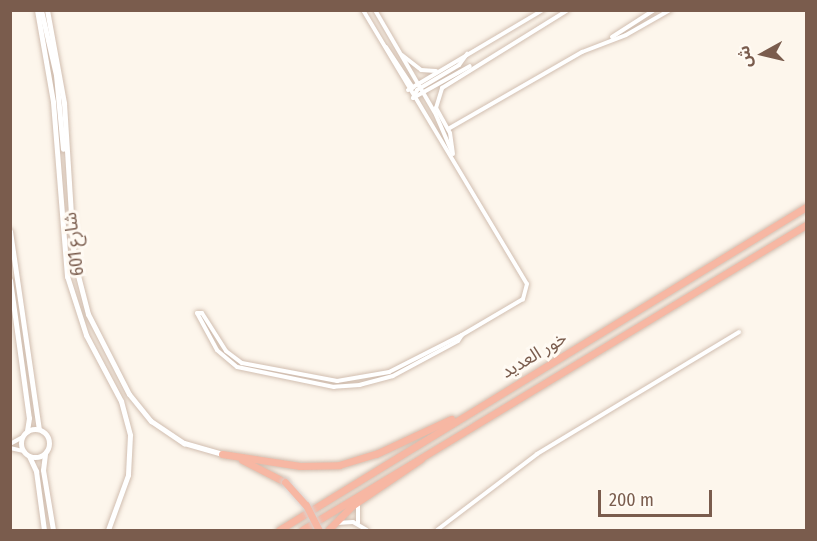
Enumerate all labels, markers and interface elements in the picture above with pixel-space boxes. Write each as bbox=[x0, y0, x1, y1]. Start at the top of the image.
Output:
north arrow bbox=[733, 24, 793, 84]
text: ش bbox=[734, 44, 756, 69]
street label: شارع 601 bbox=[59, 211, 89, 277]
street label: خور العديد bbox=[497, 327, 571, 383]
scale bar bbox=[601, 478, 715, 516]
text: 200 m bbox=[609, 489, 654, 511]

